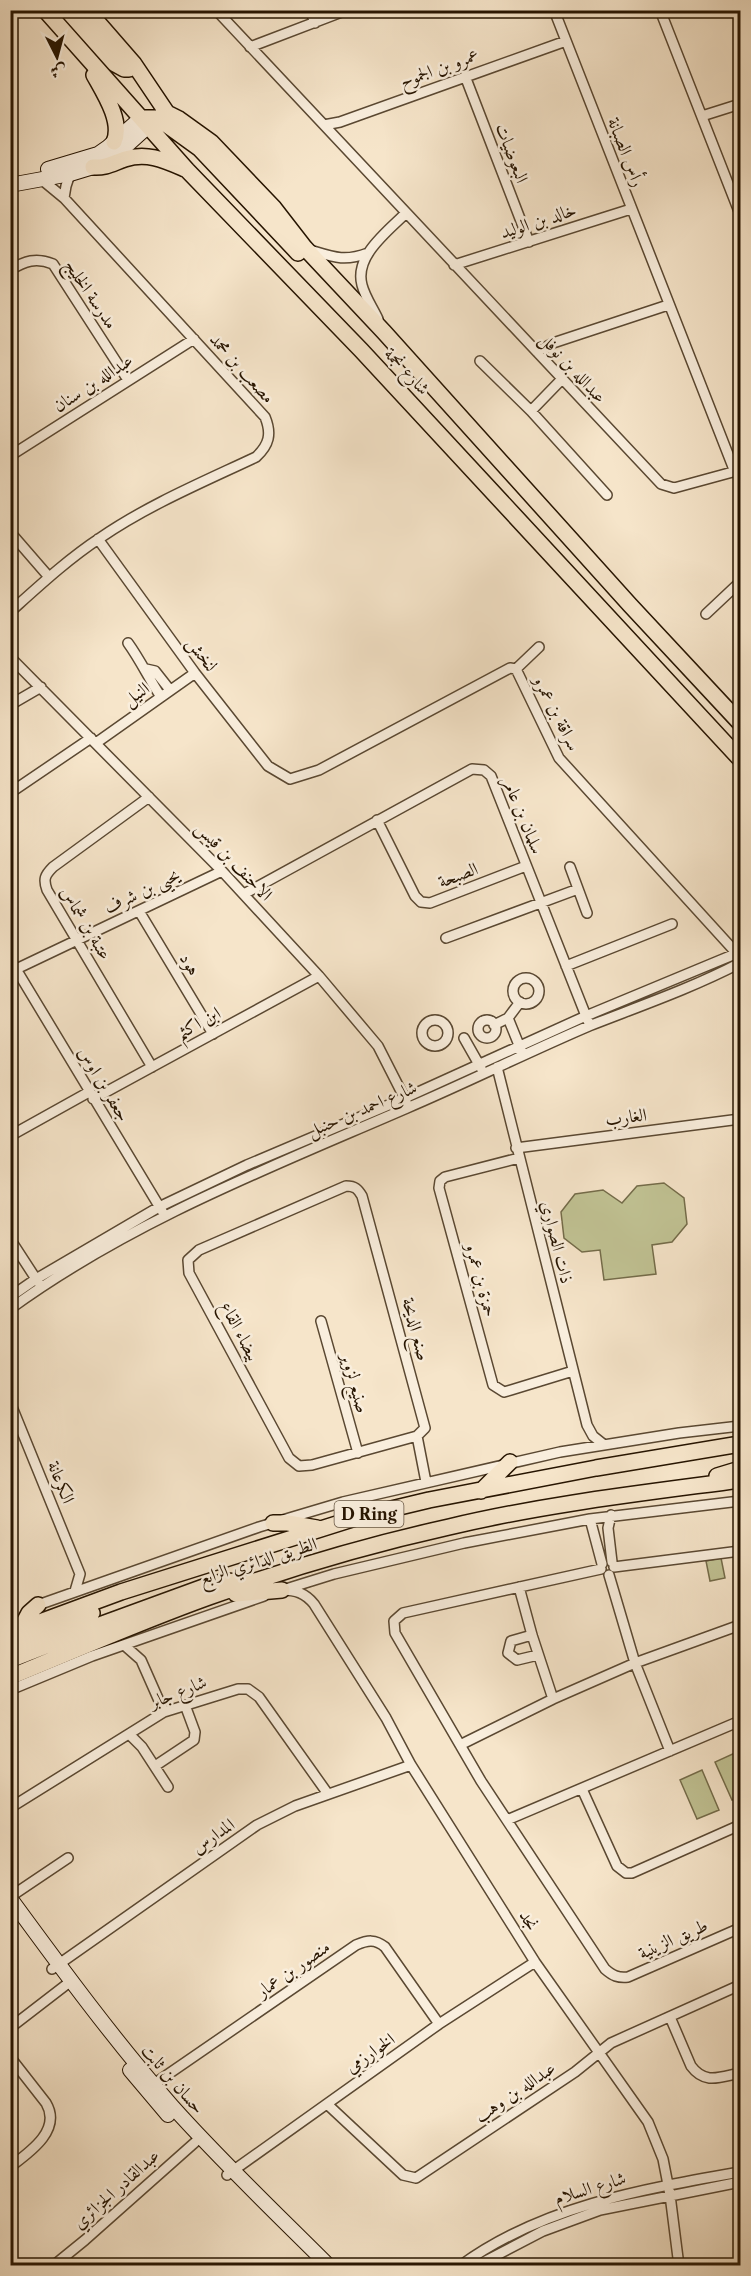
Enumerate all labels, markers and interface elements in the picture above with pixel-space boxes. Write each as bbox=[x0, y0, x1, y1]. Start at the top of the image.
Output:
north arrow bbox=[27, 27, 87, 87]
street label: عمرو بن الجموح bbox=[396, 44, 483, 97]
text: ش bbox=[50, 61, 68, 83]
street label: رأس الصبانة bbox=[603, 113, 651, 190]
street label: البعوضيات bbox=[491, 120, 533, 186]
street label: خالد بن الوليد bbox=[497, 198, 579, 244]
street label: مدرسة الخليج bbox=[56, 255, 122, 336]
street label: مصعب بن محمد bbox=[204, 328, 279, 408]
street label: عبدالله بن نوفل bbox=[533, 328, 611, 409]
street label: شارع نجمة bbox=[377, 343, 434, 402]
street label: عبدالله بن سنان bbox=[49, 349, 137, 417]
street label: لنخش bbox=[181, 632, 222, 676]
street label: سراقة بن عمرو bbox=[527, 670, 585, 755]
street label: النيل bbox=[118, 677, 155, 713]
street label: سلمان بن عامر bbox=[496, 773, 549, 858]
street label: الاحنف بن قيس bbox=[190, 817, 277, 906]
street label: الصبحة bbox=[435, 857, 481, 893]
street label: يحيى بن شرف bbox=[101, 863, 186, 922]
street label: عتبة بن شماس bbox=[56, 882, 116, 964]
street label: هود bbox=[175, 949, 205, 979]
street label: ابن اكثم bbox=[172, 1002, 228, 1050]
street label: جعفر بن اوس bbox=[72, 1043, 135, 1126]
street label: شارع احمد بن حنبل bbox=[304, 1076, 422, 1146]
street label: الغارب bbox=[604, 1104, 648, 1130]
street label: ذات الصواري bbox=[532, 1198, 578, 1287]
street label: حمزة بن عمرو bbox=[459, 1239, 501, 1319]
street label: صنع الديحة bbox=[392, 1295, 435, 1364]
street label: بيضاء القاع bbox=[212, 1298, 265, 1366]
street label: صنيع لزوير bbox=[331, 1349, 374, 1417]
street label: الكرعانة bbox=[42, 1458, 79, 1507]
road number: D Ring bbox=[334, 1501, 404, 1527]
street label: الطريق الدائري الرابع bbox=[196, 1533, 321, 1594]
street label: شارع جابر bbox=[144, 1671, 211, 1718]
street label: المدارس bbox=[187, 1813, 239, 1859]
street label: نجد bbox=[514, 1906, 544, 1934]
street label: طريق الزينية bbox=[635, 1914, 711, 1965]
street label: منصور بن عمار bbox=[250, 1936, 334, 2003]
street label: الخوارزمي bbox=[341, 2028, 401, 2081]
street label: حسان بن ثابت bbox=[137, 2040, 209, 2118]
street label: عبدالله بن وهب bbox=[470, 2057, 560, 2128]
street label: عبدالقادر الجزائري bbox=[68, 2144, 167, 2237]
street label: شارع السلام bbox=[551, 2167, 630, 2214]

